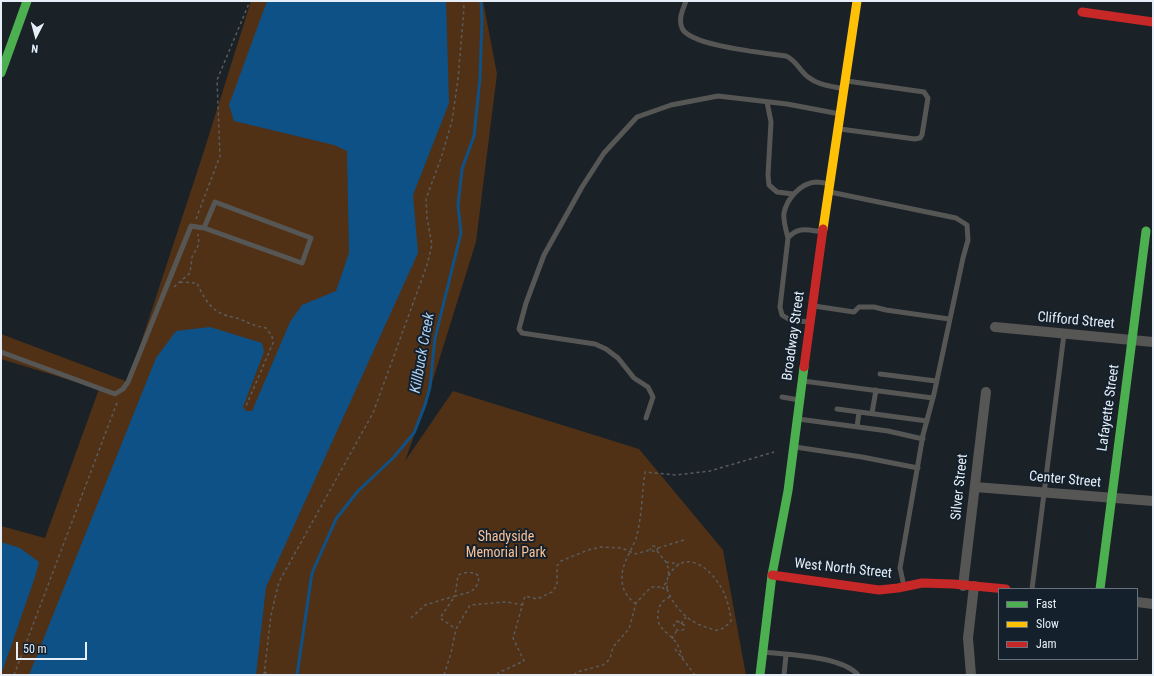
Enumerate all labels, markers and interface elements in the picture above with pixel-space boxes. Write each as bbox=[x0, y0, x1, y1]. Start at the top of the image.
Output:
north arrow bbox=[16, 16, 56, 56]
text: N bbox=[31, 42, 39, 55]
street label: Broadway Street bbox=[779, 290, 809, 382]
street label: Clifford Street bbox=[1037, 309, 1115, 333]
water label: Killbuck Creek bbox=[407, 311, 439, 395]
street label: Lafayette Street bbox=[1095, 363, 1123, 453]
street label: Silver Street bbox=[948, 453, 972, 521]
street label: Center Street bbox=[1028, 468, 1102, 492]
park label: Shadyside Memorial Park bbox=[466, 529, 546, 562]
street label: West North Street bbox=[793, 556, 893, 582]
legend bbox=[998, 588, 1138, 660]
text: Fast bbox=[1036, 597, 1056, 611]
text: Slow bbox=[1036, 617, 1059, 631]
scale bar bbox=[18, 634, 89, 660]
text: Jam bbox=[1036, 637, 1057, 651]
text: 50 m bbox=[23, 642, 47, 656]

